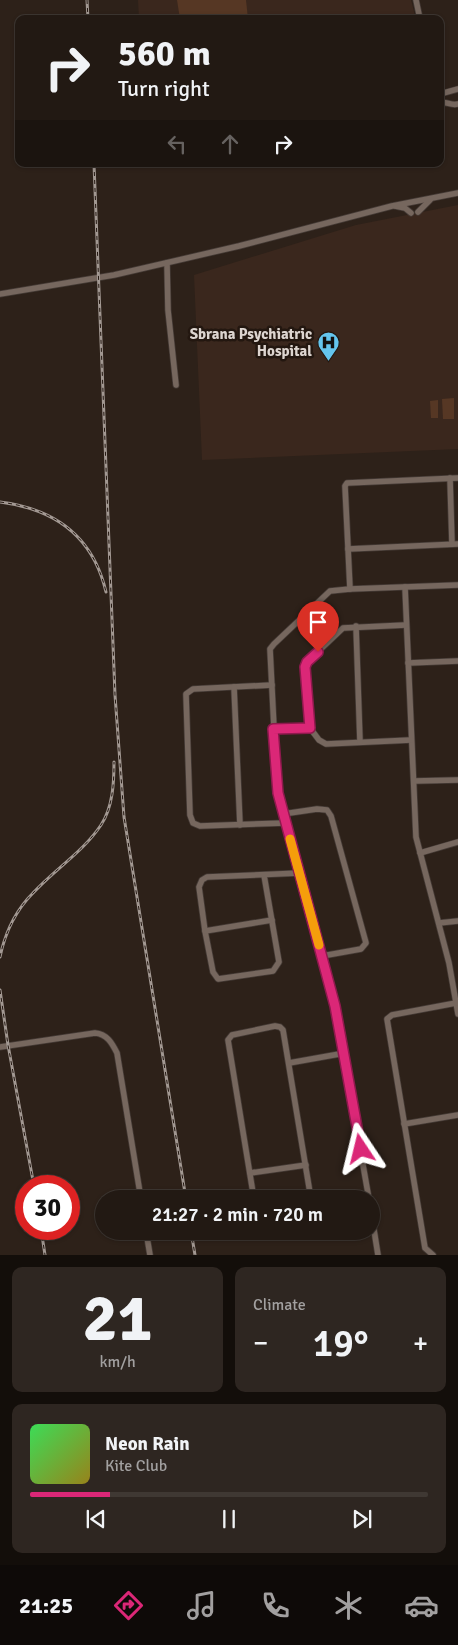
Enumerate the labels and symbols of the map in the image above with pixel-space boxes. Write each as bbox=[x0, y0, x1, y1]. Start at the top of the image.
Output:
place label: Sbrana Psychiatric Hospital bbox=[190, 325, 312, 360]
hospital icon: Sbrana Psychiatric Hospital bbox=[316, 331, 340, 362]
pin bbox=[297, 601, 339, 652]
position arrow bbox=[334, 1122, 386, 1174]
speed limit sign: 30 bbox=[15, 1175, 80, 1240]

